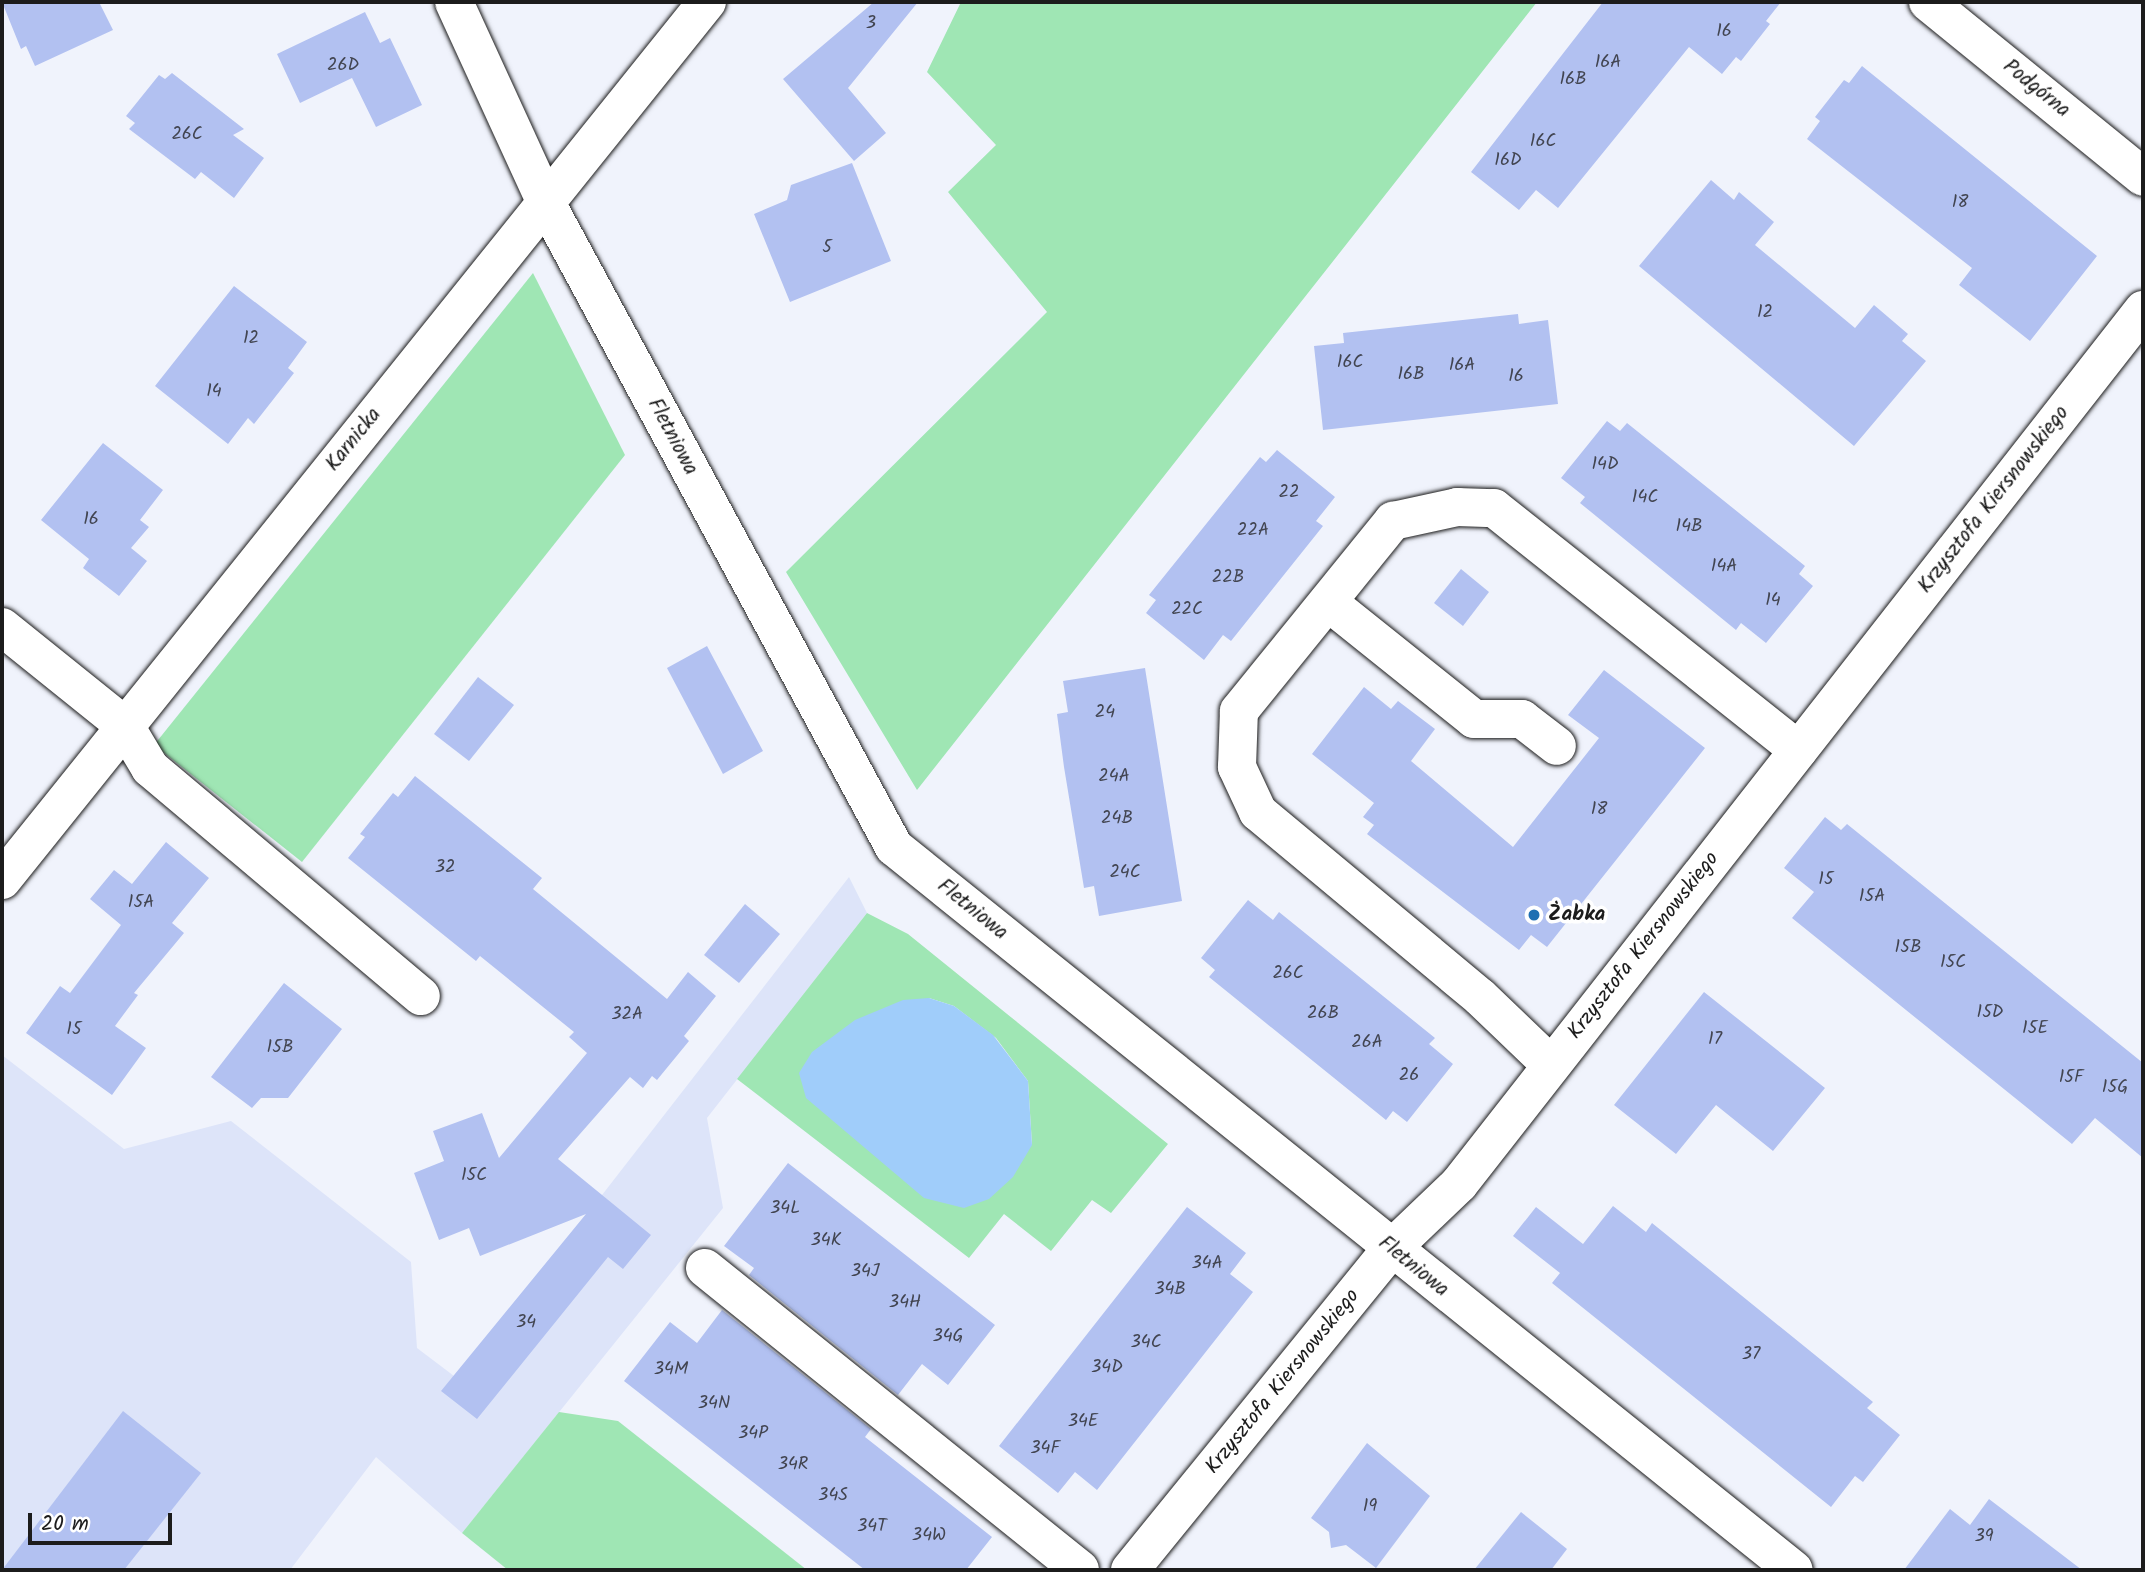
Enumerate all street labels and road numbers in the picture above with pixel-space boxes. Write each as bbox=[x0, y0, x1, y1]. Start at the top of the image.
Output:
street label: Podgórna bbox=[1997, 54, 2075, 124]
street label: Fletniowa bbox=[641, 394, 703, 480]
street label: Krzysztofa Kiersnowskiego bbox=[1913, 401, 2075, 599]
street label: Karnicka bbox=[321, 403, 387, 477]
street label: Krzysztofa Kiersnowskiego bbox=[1563, 847, 1725, 1045]
street label: Fletniowa bbox=[932, 874, 1012, 946]
street label: Fletniowa bbox=[1373, 1231, 1453, 1303]
street label: Krzysztofa Kiersnowskiego bbox=[1201, 1284, 1365, 1480]

